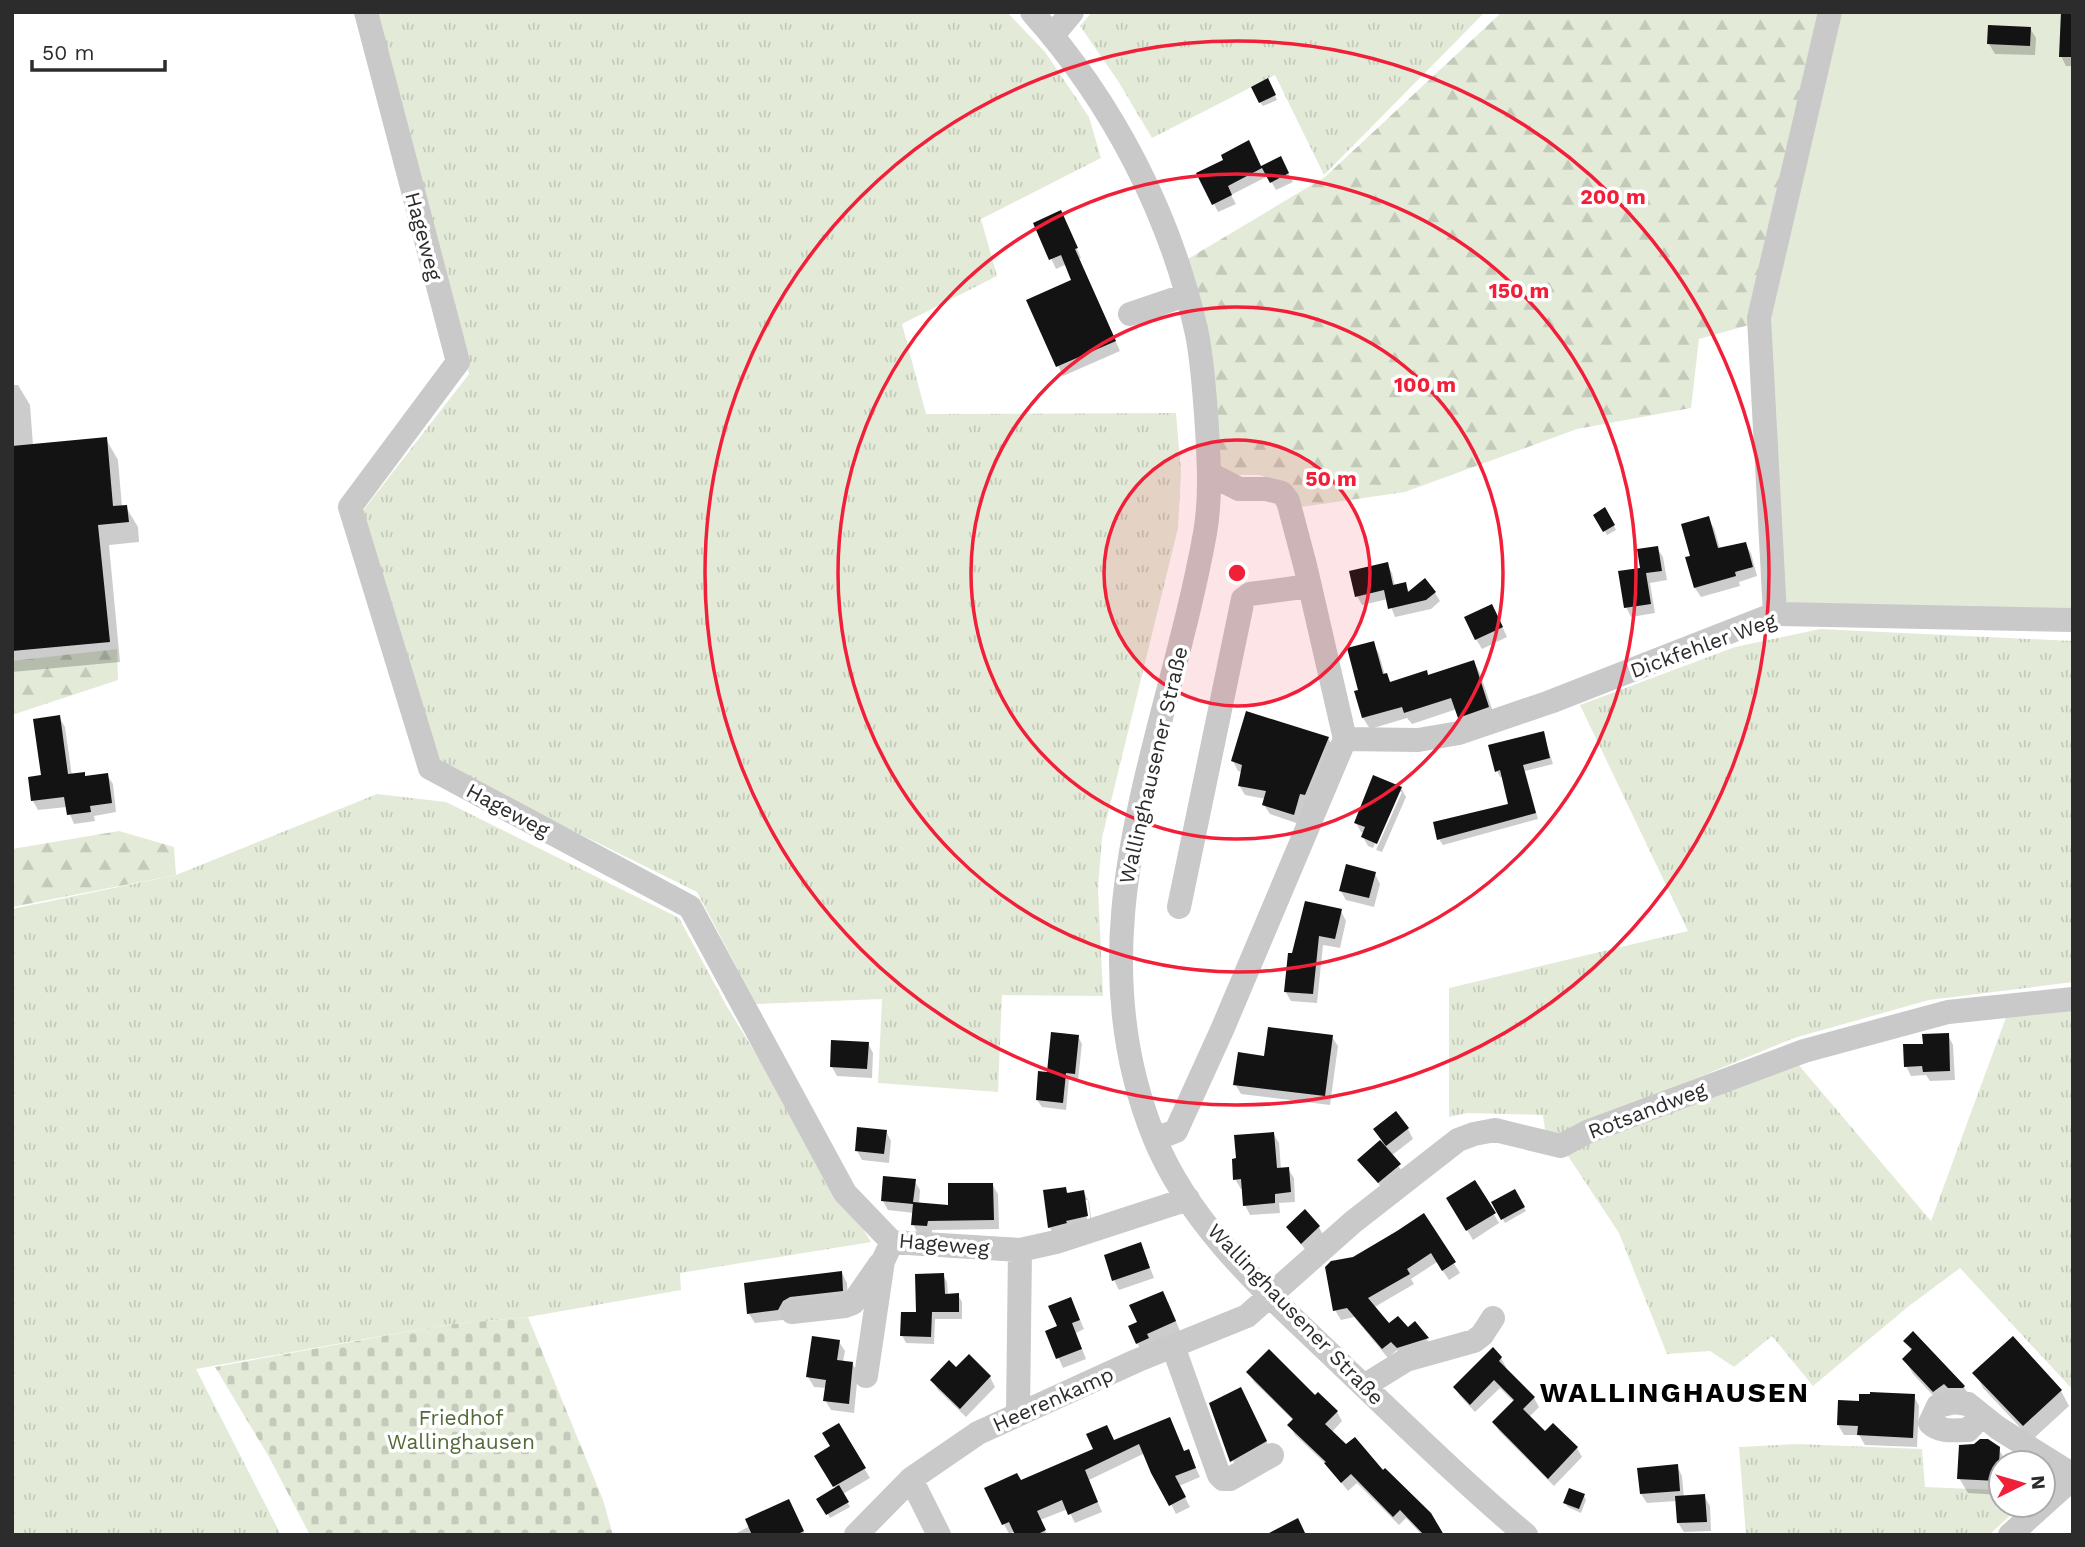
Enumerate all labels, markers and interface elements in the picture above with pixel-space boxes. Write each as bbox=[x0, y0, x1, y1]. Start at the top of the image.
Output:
scale bar bbox=[32, 28, 164, 72]
text: 50 m bbox=[42, 40, 94, 65]
text: 200 m bbox=[1580, 184, 1646, 209]
street label: Hageweg bbox=[400, 189, 448, 284]
text: 150 m bbox=[1489, 278, 1549, 303]
text: 100 m bbox=[1394, 372, 1456, 397]
text: 50 m bbox=[1305, 466, 1357, 491]
centre of rings bbox=[1225, 561, 1249, 585]
street label: Dickfehler Weg bbox=[1627, 607, 1780, 683]
street label: Wallinghausener Straße bbox=[1114, 644, 1192, 886]
street label: Hageweg bbox=[462, 778, 555, 843]
street label: Rotsandweg bbox=[1584, 1076, 1710, 1144]
street label: Wallinghausener Straße bbox=[1203, 1218, 1389, 1410]
street label: Hageweg bbox=[898, 1228, 991, 1260]
street label: Heerenkamp bbox=[989, 1361, 1117, 1437]
district label: WALLINGHAUSEN bbox=[1540, 1376, 1810, 1409]
park label: Friedhof Wallinghausen bbox=[387, 1405, 535, 1454]
north arrow bbox=[1987, 1449, 2057, 1519]
text: N bbox=[2026, 1475, 2051, 1491]

